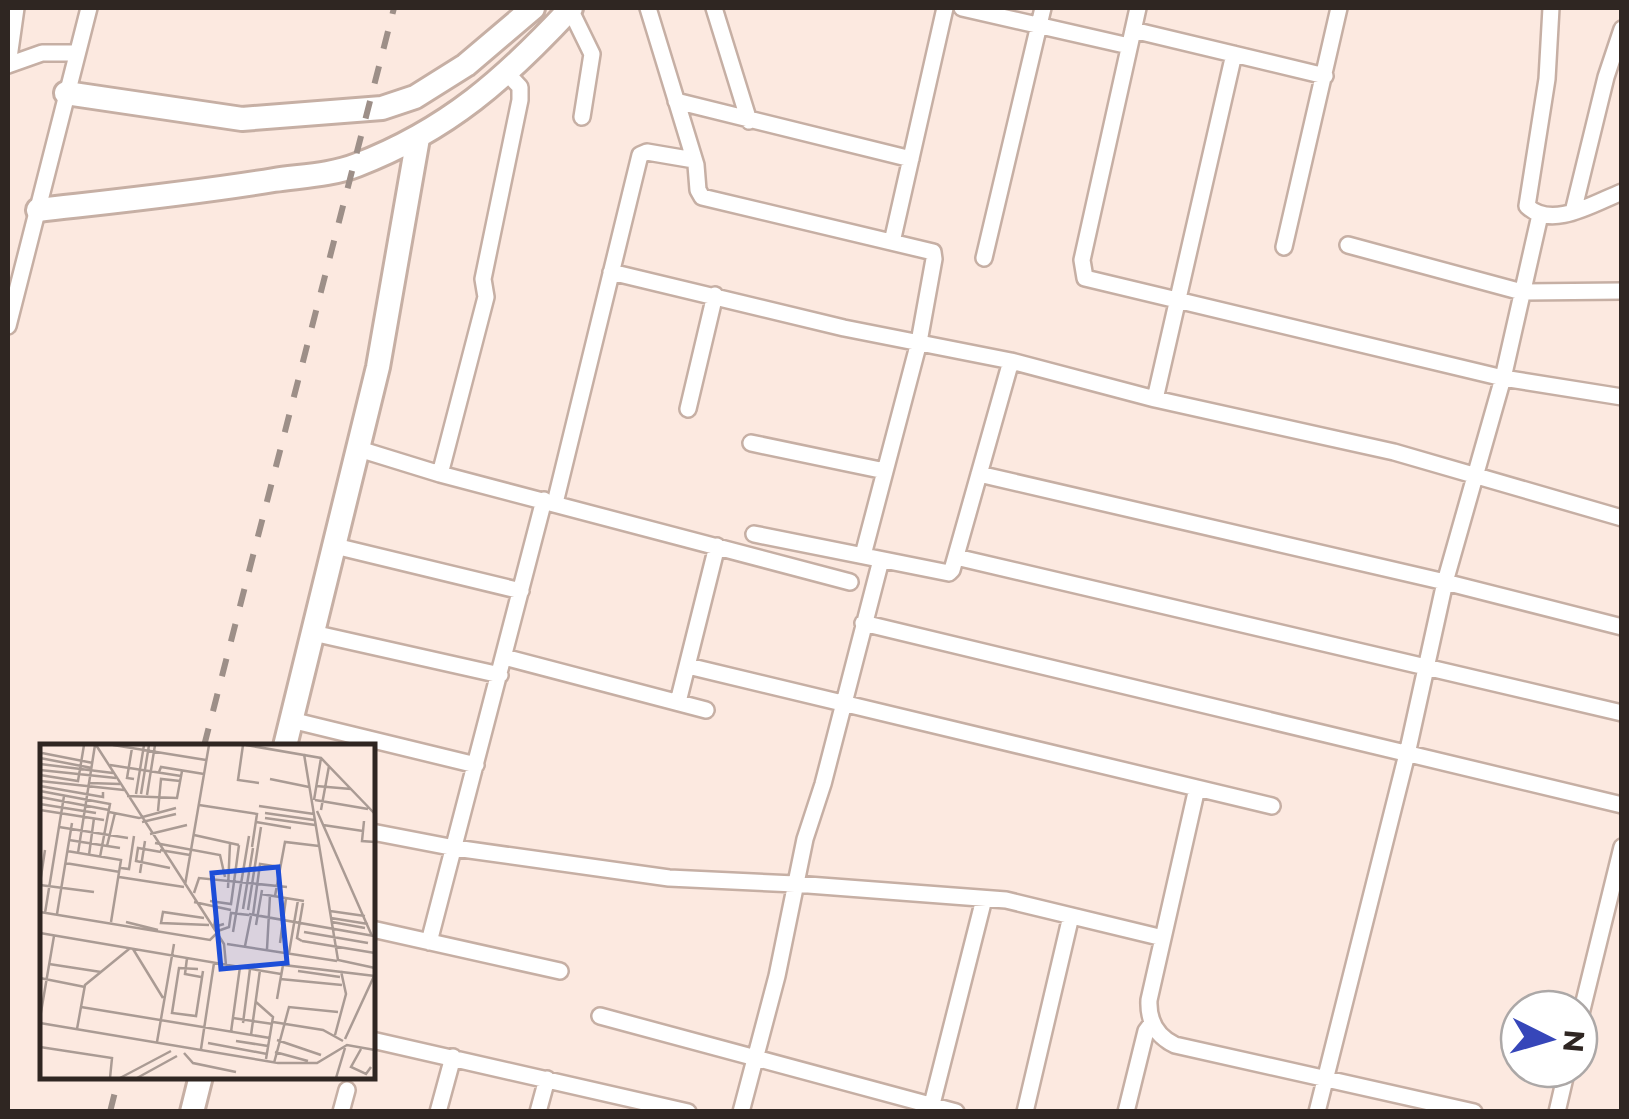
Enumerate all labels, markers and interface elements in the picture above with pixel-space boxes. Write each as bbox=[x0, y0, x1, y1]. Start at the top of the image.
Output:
inset map bbox=[40, 744, 375, 1079]
north arrow bbox=[1499, 989, 1599, 1089]
text: N bbox=[1556, 1028, 1592, 1054]

